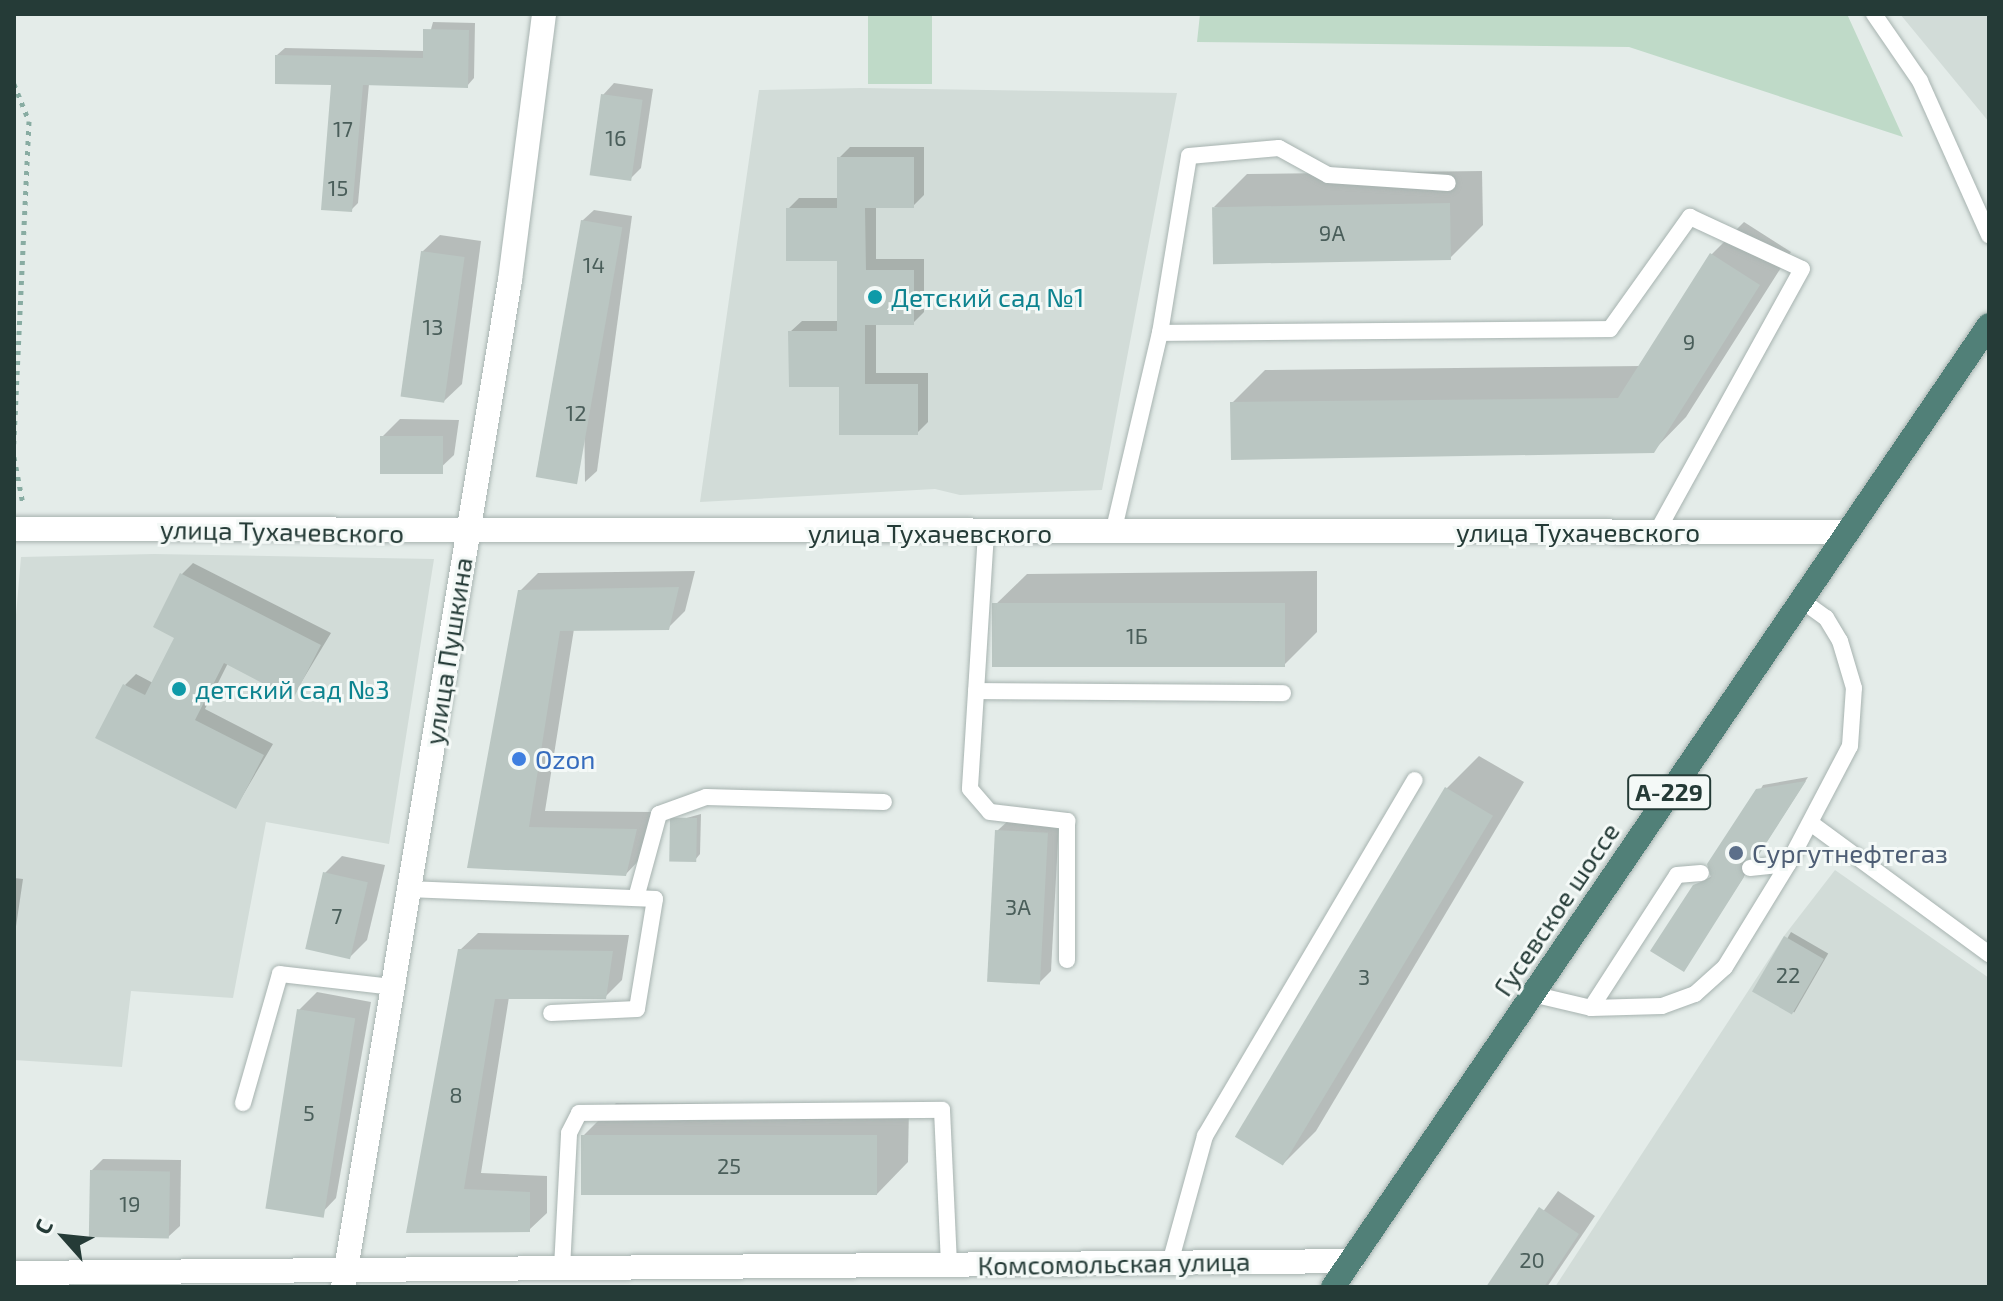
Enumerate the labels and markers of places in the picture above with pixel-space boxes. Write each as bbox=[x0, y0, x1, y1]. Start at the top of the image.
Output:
place label: Детский сад №1 bbox=[891, 281, 1084, 313]
marker: Детский сад №1 bbox=[866, 288, 884, 306]
place label: детский сад №3 bbox=[195, 673, 390, 705]
marker: детский сад №3 bbox=[170, 680, 188, 698]
place label: Ozon bbox=[535, 743, 595, 775]
marker: Ozon bbox=[510, 750, 528, 768]
place label: Сургутнефтегаз bbox=[1752, 837, 1948, 869]
marker: Сургутнефтегаз bbox=[1727, 844, 1745, 862]

